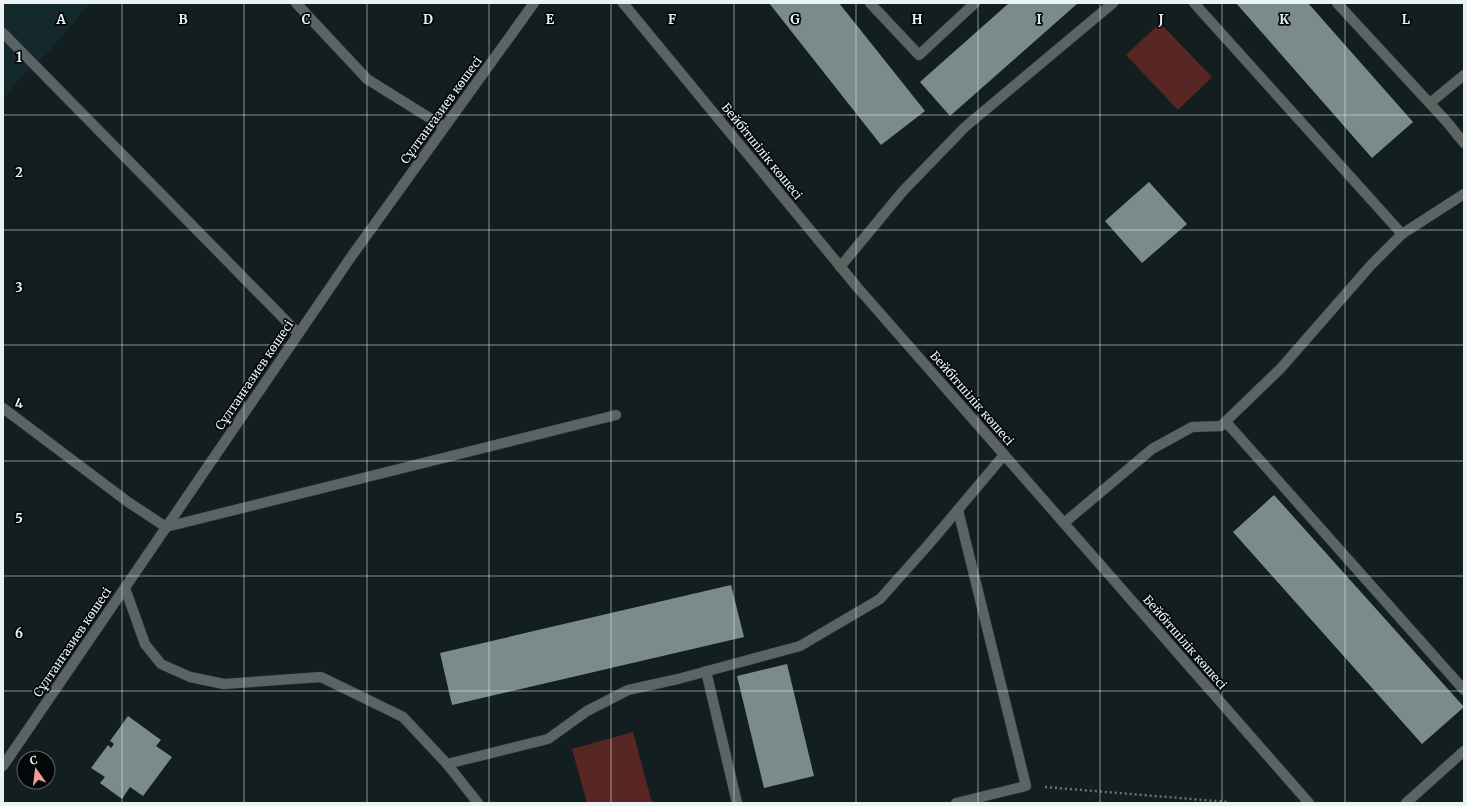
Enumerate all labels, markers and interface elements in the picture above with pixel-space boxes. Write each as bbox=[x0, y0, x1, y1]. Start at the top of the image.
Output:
text: A bbox=[55, 11, 66, 28]
text: B bbox=[178, 11, 188, 28]
text: C bbox=[302, 11, 311, 28]
text: D bbox=[423, 11, 433, 28]
text: E bbox=[546, 11, 555, 28]
text: F bbox=[668, 11, 676, 28]
text: G bbox=[790, 11, 800, 28]
text: H bbox=[912, 11, 923, 28]
text: I bbox=[1036, 11, 1042, 28]
text: J bbox=[1157, 11, 1164, 28]
text: K bbox=[1279, 11, 1289, 28]
text: L bbox=[1402, 11, 1411, 28]
text: 1 bbox=[16, 49, 22, 66]
street label: Сұлтанғазиев көшесі bbox=[397, 53, 485, 167]
street label: Бейбітшілік көшесі bbox=[718, 100, 806, 202]
text: 2 bbox=[15, 164, 23, 181]
text: 3 bbox=[15, 279, 23, 296]
street label: Сұлтанғазиев көшесі bbox=[212, 317, 296, 433]
street label: Бейбітшілік көшесі bbox=[927, 348, 1017, 448]
text: 4 bbox=[15, 395, 24, 412]
text: 5 bbox=[15, 510, 23, 527]
street label: Сұлтанғазиев көшесі bbox=[30, 584, 114, 700]
street label: Бейбітшілік көшесі bbox=[1140, 592, 1230, 692]
text: 6 bbox=[15, 625, 23, 642]
north arrow bbox=[16, 750, 56, 790]
text: С bbox=[28, 753, 39, 768]

